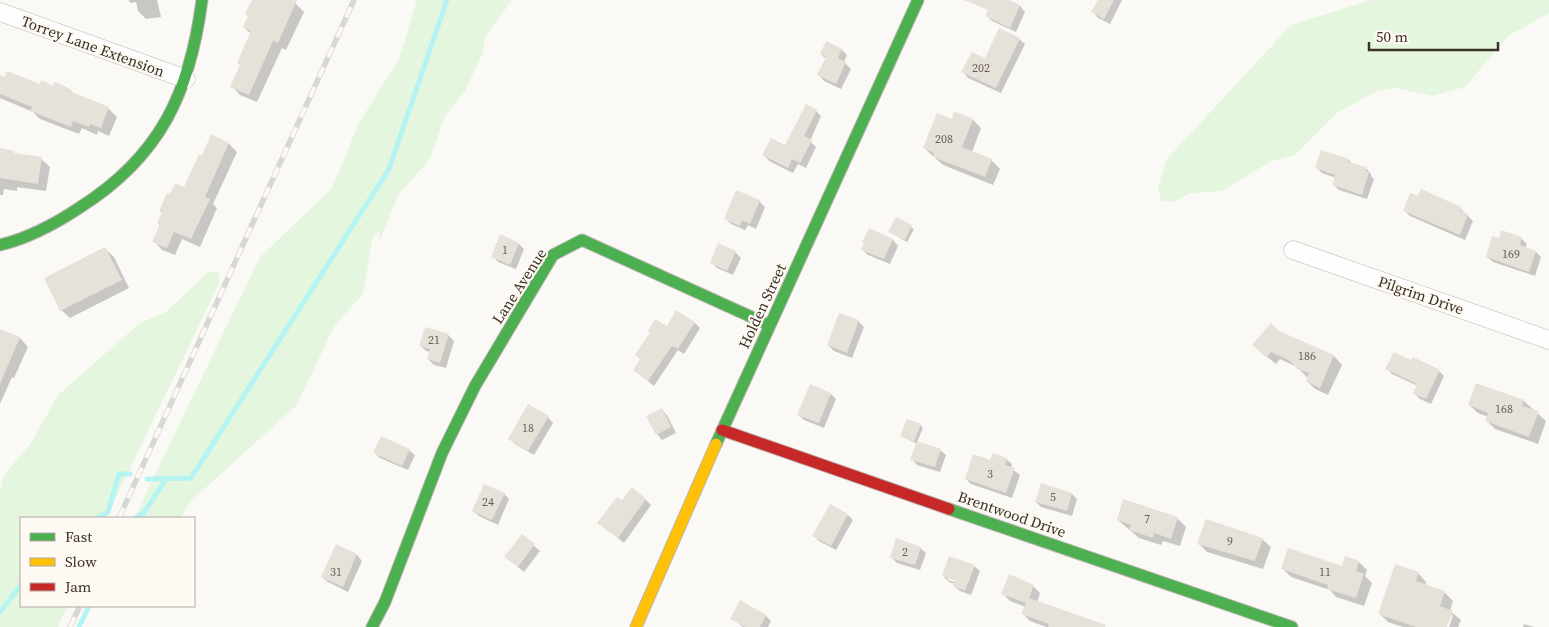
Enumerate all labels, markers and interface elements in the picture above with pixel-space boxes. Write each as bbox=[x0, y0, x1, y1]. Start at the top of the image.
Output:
street label: Torrey Lane Extension bbox=[18, 10, 168, 82]
scale bar bbox=[1369, 20, 1498, 52]
text: 50 m bbox=[1376, 26, 1408, 47]
house number: 202 bbox=[972, 60, 990, 76]
house number: 208 bbox=[935, 131, 953, 147]
house number: 1 bbox=[502, 242, 508, 258]
street label: Lane Avenue bbox=[487, 244, 551, 328]
house number: 169 bbox=[1502, 246, 1520, 262]
street label: Holden Street bbox=[733, 260, 791, 352]
street label: Pilgrim Drive bbox=[1375, 270, 1467, 320]
house number: 21 bbox=[428, 332, 440, 348]
house number: 186 bbox=[1298, 348, 1316, 364]
house number: 168 bbox=[1495, 401, 1513, 417]
house number: 18 bbox=[522, 420, 534, 436]
house number: 3 bbox=[987, 466, 993, 482]
street label: Brentwood Drive bbox=[955, 486, 1069, 542]
house number: 5 bbox=[1050, 489, 1056, 505]
house number: 24 bbox=[482, 494, 494, 510]
house number: 7 bbox=[1144, 511, 1150, 527]
legend bbox=[20, 517, 195, 607]
text: Fast bbox=[65, 526, 92, 547]
house number: 9 bbox=[1227, 533, 1233, 549]
house number: 2 bbox=[902, 544, 908, 560]
text: Slow bbox=[65, 551, 97, 572]
house number: 31 bbox=[330, 564, 342, 580]
house number: 11 bbox=[1319, 564, 1331, 580]
text: Jam bbox=[64, 576, 92, 597]

